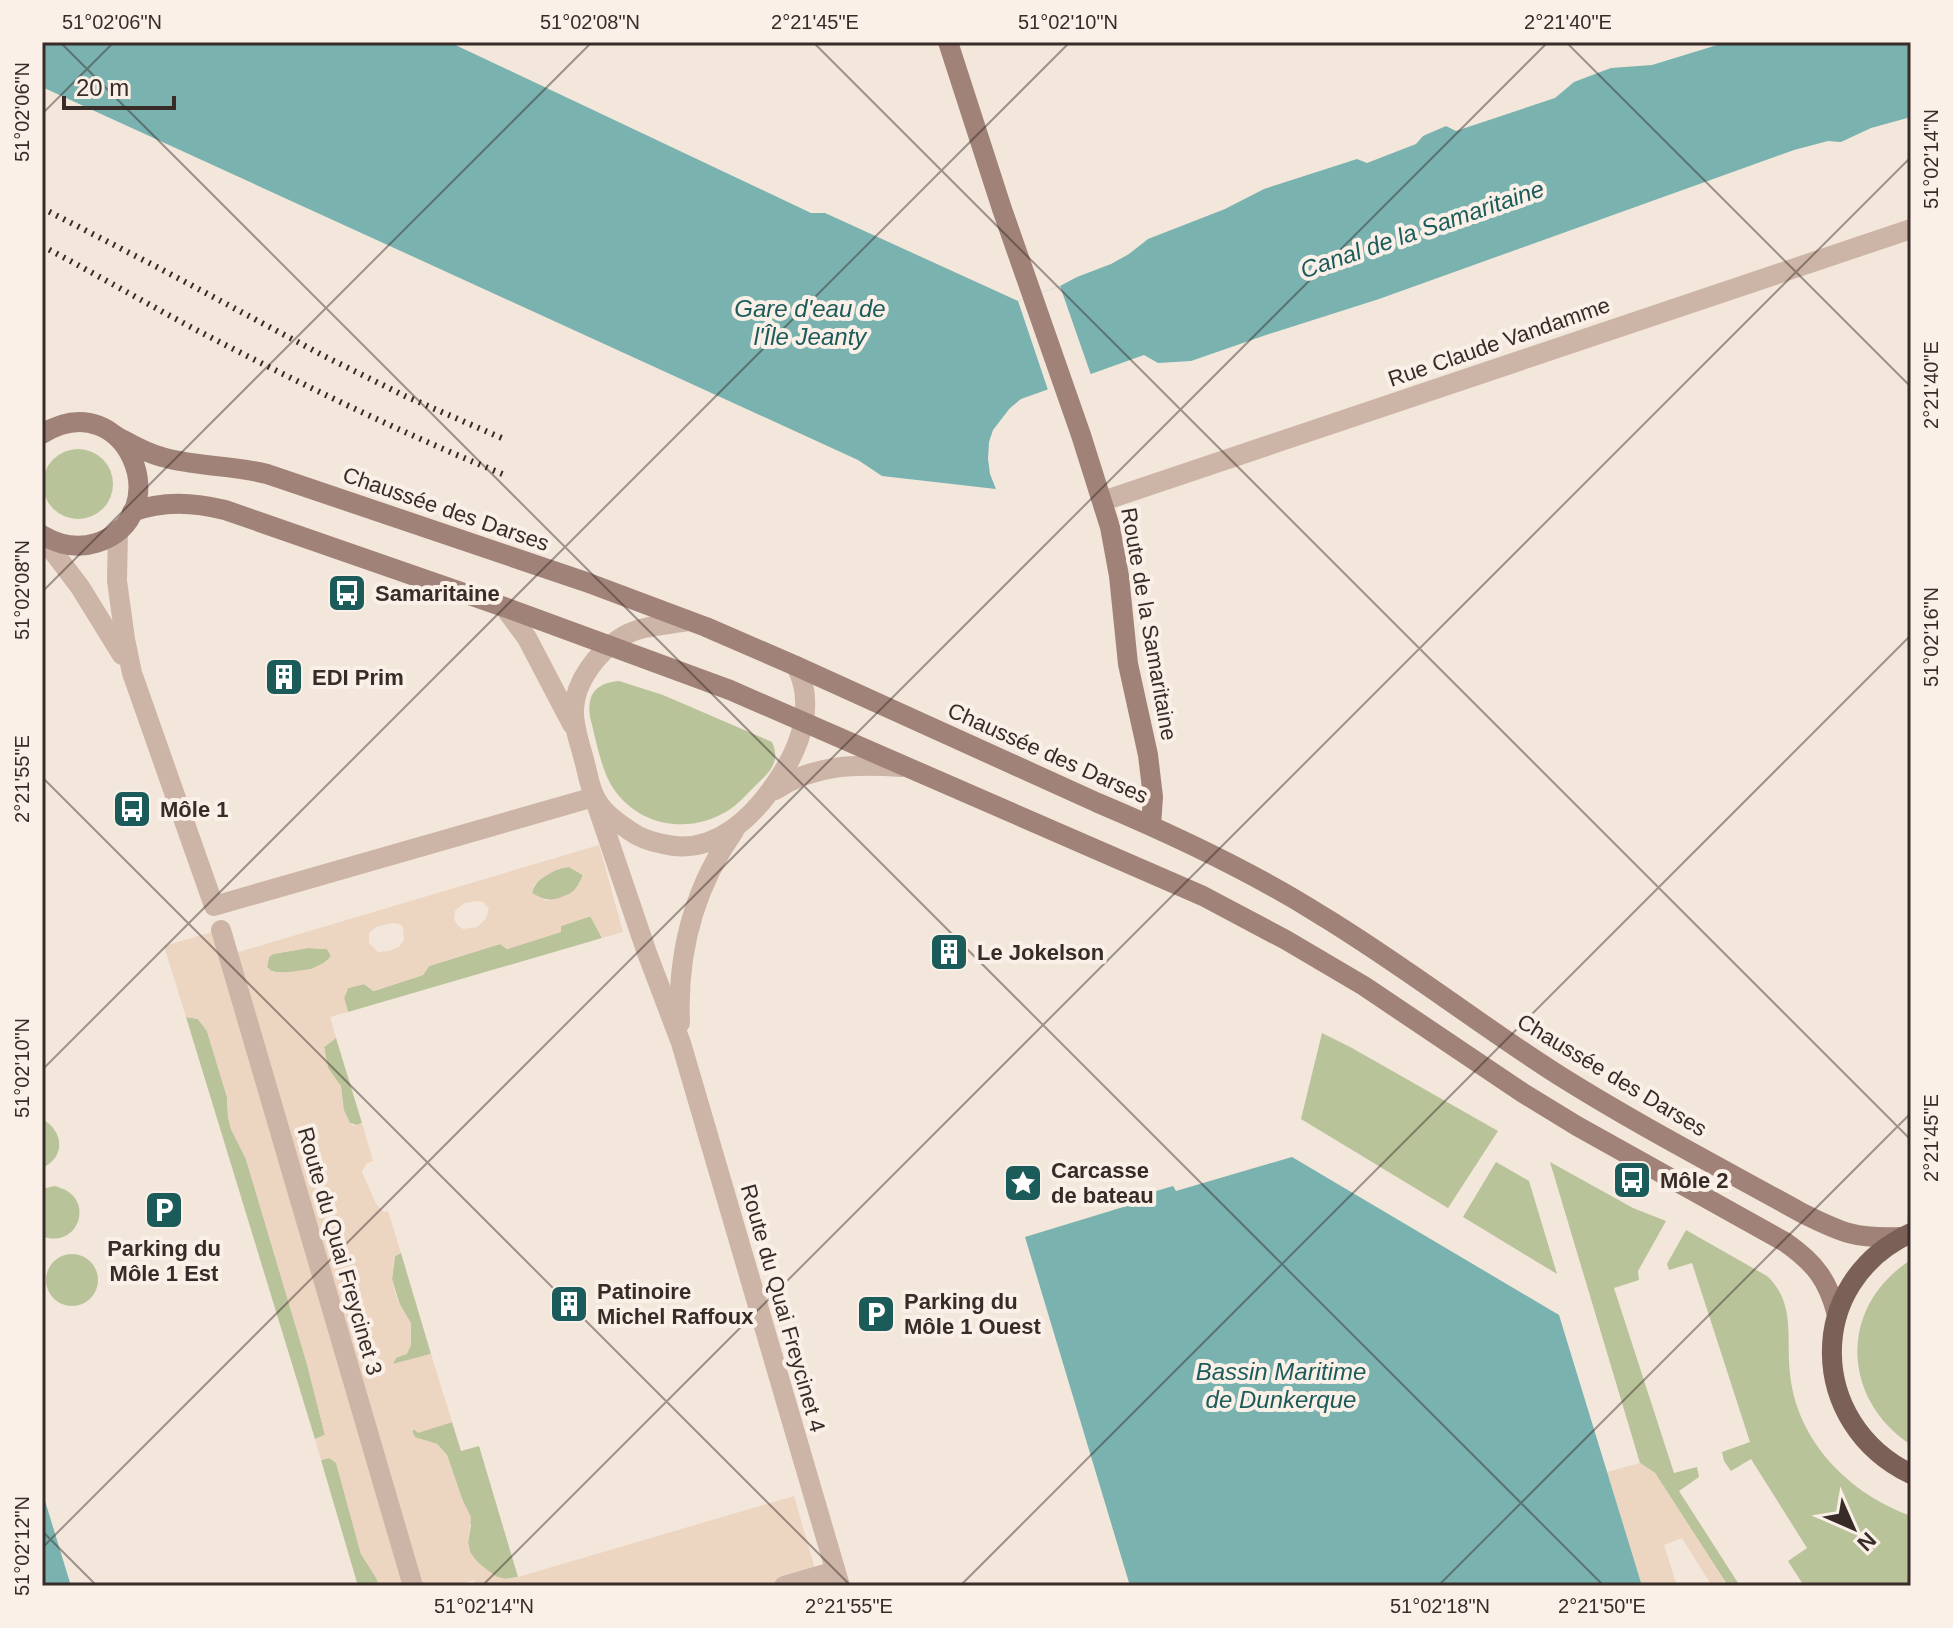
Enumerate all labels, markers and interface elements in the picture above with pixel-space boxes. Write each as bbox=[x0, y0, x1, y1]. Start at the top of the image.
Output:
text: 51°02'06"N bbox=[62, 11, 162, 33]
text: 51°02'08"N bbox=[540, 11, 640, 33]
text: 2°21'45"E bbox=[771, 11, 859, 33]
text: 51°02'10"N bbox=[1018, 11, 1118, 33]
text: 2°21'40"E bbox=[1524, 11, 1612, 33]
scale bar bbox=[64, 60, 174, 110]
text: 51°02'06"N bbox=[11, 62, 33, 162]
text: 20 m bbox=[76, 74, 129, 101]
text: 51°02'14"N bbox=[1920, 109, 1942, 209]
water label: Canal de la Samaritaine bbox=[1297, 175, 1547, 283]
street label: Rue Claude Vandamme bbox=[1385, 292, 1613, 392]
water label: Gare d'eau de l'Île Jeanty bbox=[734, 295, 886, 350]
text: 2°21'40"E bbox=[1920, 341, 1942, 429]
street label: Chaussée des Darses bbox=[340, 462, 552, 556]
street label: Route de la Samaritaine bbox=[1116, 506, 1182, 742]
text: 51°02'08"N bbox=[11, 540, 33, 640]
bus stop icon: Samaritaine bbox=[326, 572, 368, 614]
place label: Samaritaine bbox=[375, 581, 500, 606]
text: 51°02'16"N bbox=[1920, 587, 1942, 687]
building icon: EDI Prim bbox=[263, 656, 305, 698]
place label: EDI Prim bbox=[312, 665, 404, 690]
street label: Chaussée des Darses bbox=[944, 698, 1152, 808]
text: 2°21'55"E bbox=[11, 735, 33, 823]
bus stop icon: Môle 1 bbox=[111, 788, 153, 830]
place label: Môle 1 bbox=[160, 797, 228, 822]
building icon: Le Jokelson bbox=[928, 931, 970, 973]
place label: Le Jokelson bbox=[977, 940, 1104, 965]
street label: Chaussée des Darses bbox=[1513, 1009, 1711, 1141]
text: 51°02'10"N bbox=[11, 1018, 33, 1118]
text: 2°21'45"E bbox=[1920, 1094, 1942, 1182]
street label: Route du Quai Freycinet 3 bbox=[293, 1124, 387, 1378]
place label: Carcasse de bateau bbox=[1051, 1158, 1154, 1208]
bus stop icon: Môle 2 bbox=[1611, 1159, 1653, 1201]
place icon: Carcasse de bateau bbox=[1002, 1162, 1044, 1204]
place label: Môle 2 bbox=[1660, 1168, 1728, 1193]
street label: Route du Quai Freycinet 4 bbox=[736, 1181, 830, 1435]
parking icon: Parking du Môle 1 Est bbox=[143, 1189, 185, 1231]
place label: Parking du Môle 1 Est bbox=[107, 1236, 221, 1286]
place label: Patinoire Michel Raffoux bbox=[597, 1279, 754, 1329]
building icon: Patinoire Michel Raffoux bbox=[548, 1283, 590, 1325]
place label: Parking du Môle 1 Ouest bbox=[904, 1289, 1042, 1339]
parking icon: Parking du Môle 1 Ouest bbox=[855, 1293, 897, 1335]
water label: Bassin Maritime de Dunkerque bbox=[1196, 1358, 1366, 1413]
north arrow bbox=[1813, 1488, 1893, 1568]
text: 51°02'12"N bbox=[11, 1496, 33, 1596]
text: N bbox=[1852, 1527, 1881, 1556]
text: 51°02'14"N bbox=[434, 1595, 534, 1617]
text: 2°21'55"E bbox=[805, 1595, 893, 1617]
text: 51°02'18"N bbox=[1390, 1595, 1490, 1617]
text: 2°21'50"E bbox=[1558, 1595, 1646, 1617]

